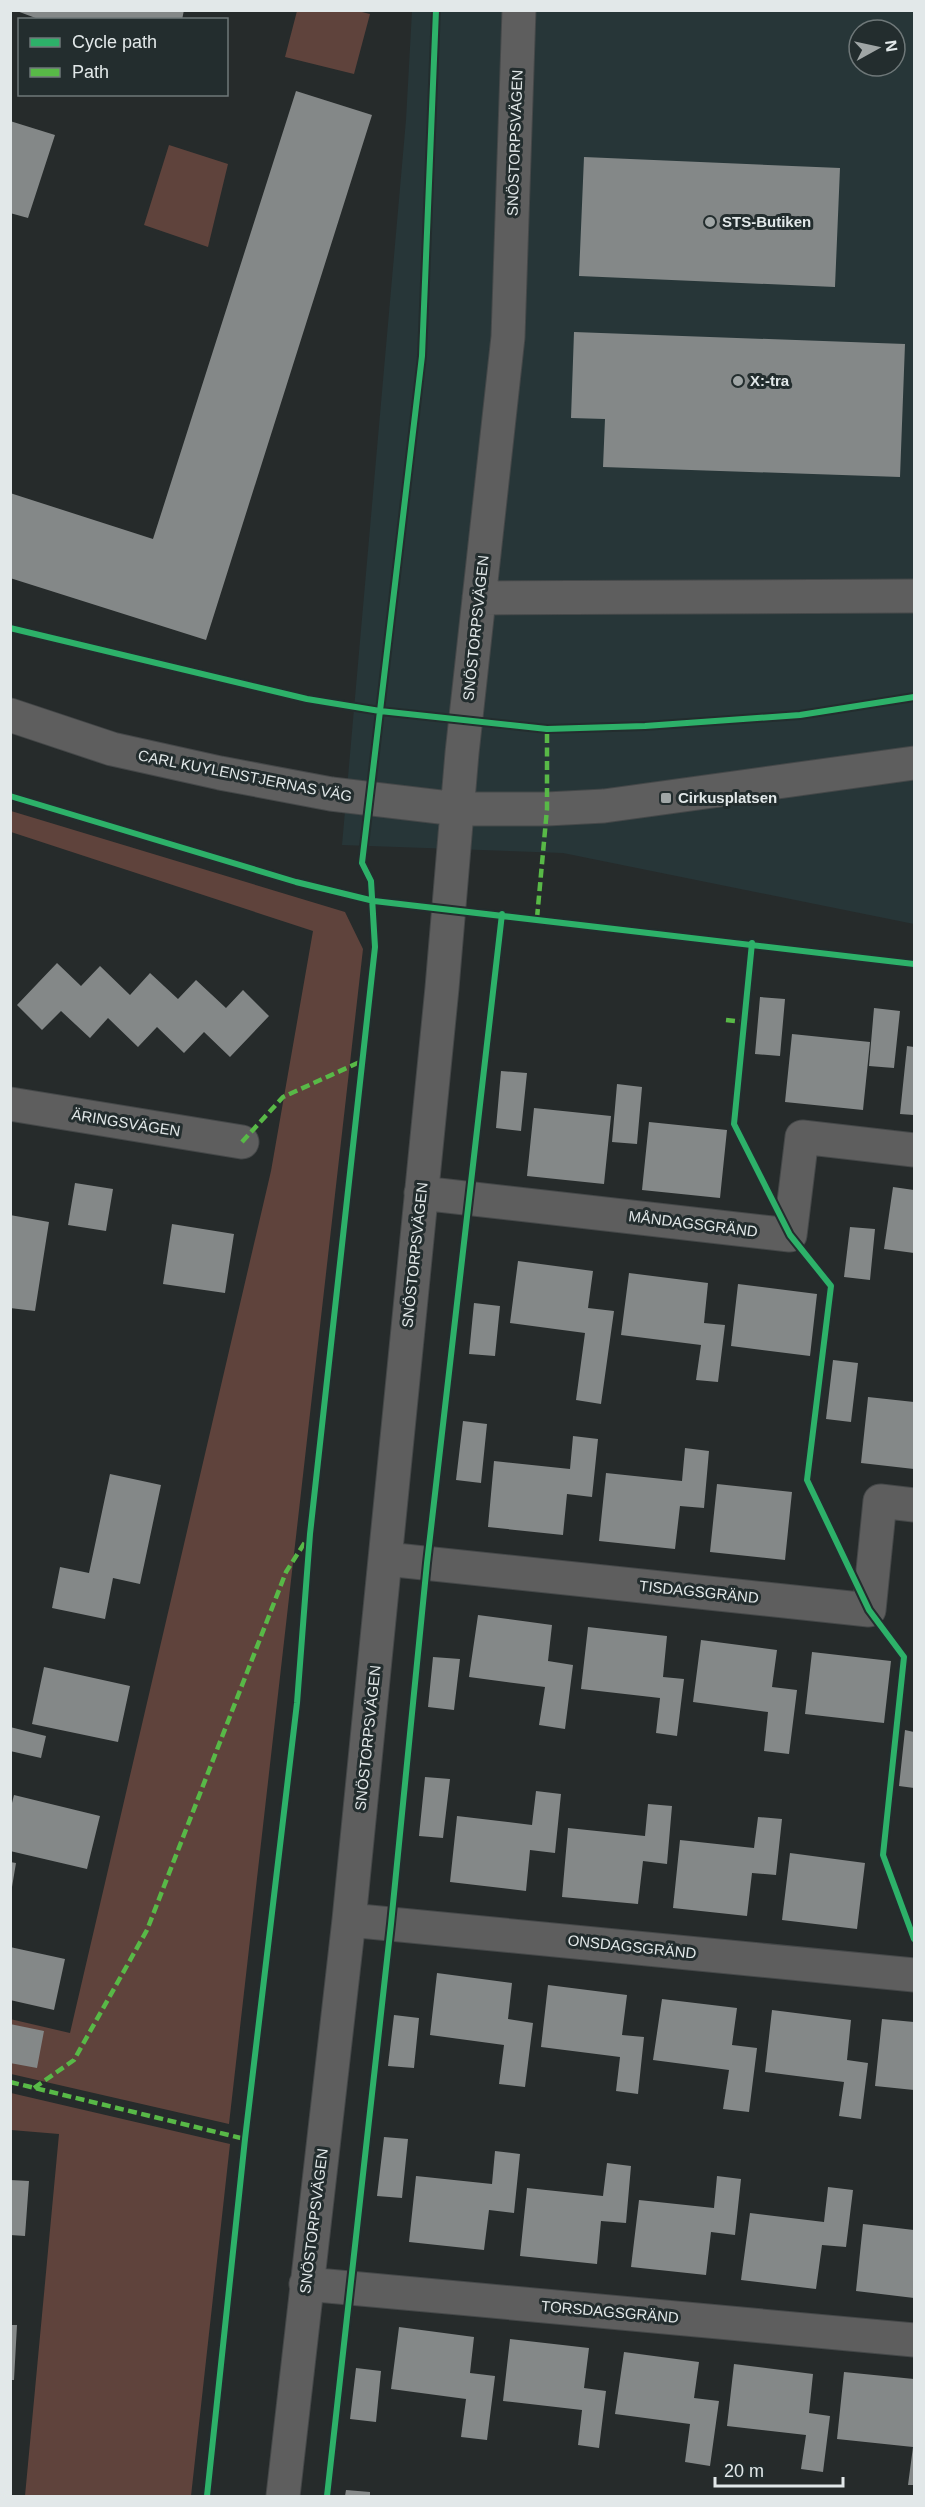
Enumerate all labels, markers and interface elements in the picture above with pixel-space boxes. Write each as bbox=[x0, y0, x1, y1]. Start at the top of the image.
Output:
legend bbox=[18, 18, 228, 96]
north arrow bbox=[847, 18, 907, 78]
text: Cycle path bbox=[72, 32, 157, 52]
text: N bbox=[882, 39, 901, 53]
text: Path bbox=[72, 62, 109, 82]
street label: SNÖSTORPSVÄGEN bbox=[503, 70, 526, 216]
place label: STS-Butiken bbox=[722, 213, 811, 230]
marker: STS-Butiken bbox=[703, 215, 717, 229]
place label: X:-tra bbox=[750, 372, 790, 389]
marker: X:-tra bbox=[731, 374, 745, 388]
street label: SNÖSTORPSVÄGEN bbox=[459, 554, 492, 702]
street label: CARL KUYLENSTJERNAS VÄG bbox=[137, 746, 354, 805]
place label: Cirkusplatsen bbox=[678, 789, 777, 806]
marker: Cirkusplatsen bbox=[659, 791, 673, 805]
street label: ÄRINGSVÄGEN bbox=[70, 1106, 182, 1140]
street label: SNÖSTORPSVÄGEN bbox=[398, 1181, 431, 1329]
street label: MÅNDAGSGRÄND bbox=[628, 1207, 759, 1240]
street label: TISDAGSGRÄND bbox=[638, 1577, 760, 1606]
street label: SNÖSTORPSVÄGEN bbox=[351, 1664, 384, 1812]
street label: ONSDAGSGRÄND bbox=[567, 1931, 697, 1962]
street label: SNÖSTORPSVÄGEN bbox=[296, 2147, 331, 2295]
street label: TORSDAGSGRÄND bbox=[541, 2297, 680, 2326]
scale bar bbox=[715, 2450, 842, 2488]
text: 20 m bbox=[724, 2461, 764, 2481]

